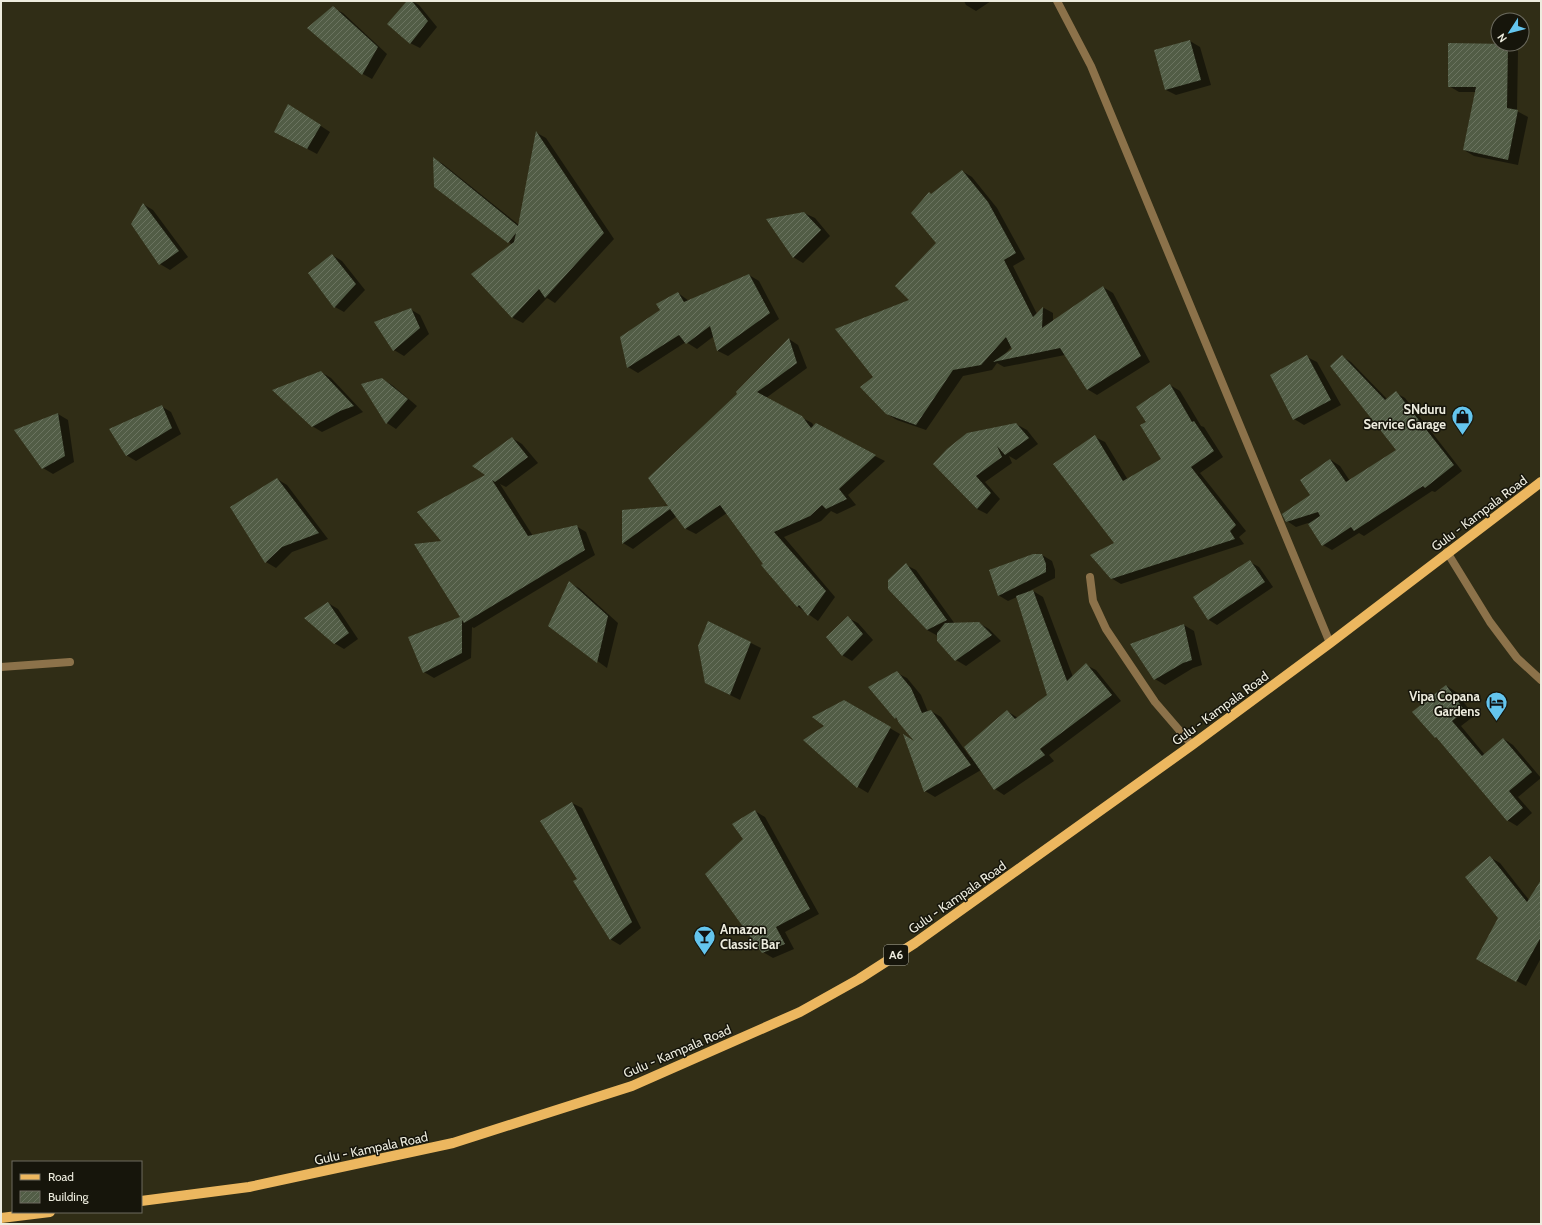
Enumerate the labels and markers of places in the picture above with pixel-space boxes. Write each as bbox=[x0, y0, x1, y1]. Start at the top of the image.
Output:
place label: SNduru Service Garage bbox=[1363, 401, 1446, 432]
shop icon: SNduru Service Garage bbox=[1449, 403, 1475, 436]
place label: Vipa Copana Gardens bbox=[1409, 688, 1481, 719]
hotel icon: Vipa Copana Gardens bbox=[1483, 690, 1509, 723]
place label: Amazon Classic Bar bbox=[720, 921, 780, 952]
bar icon: Amazon Classic Bar bbox=[692, 923, 718, 956]

